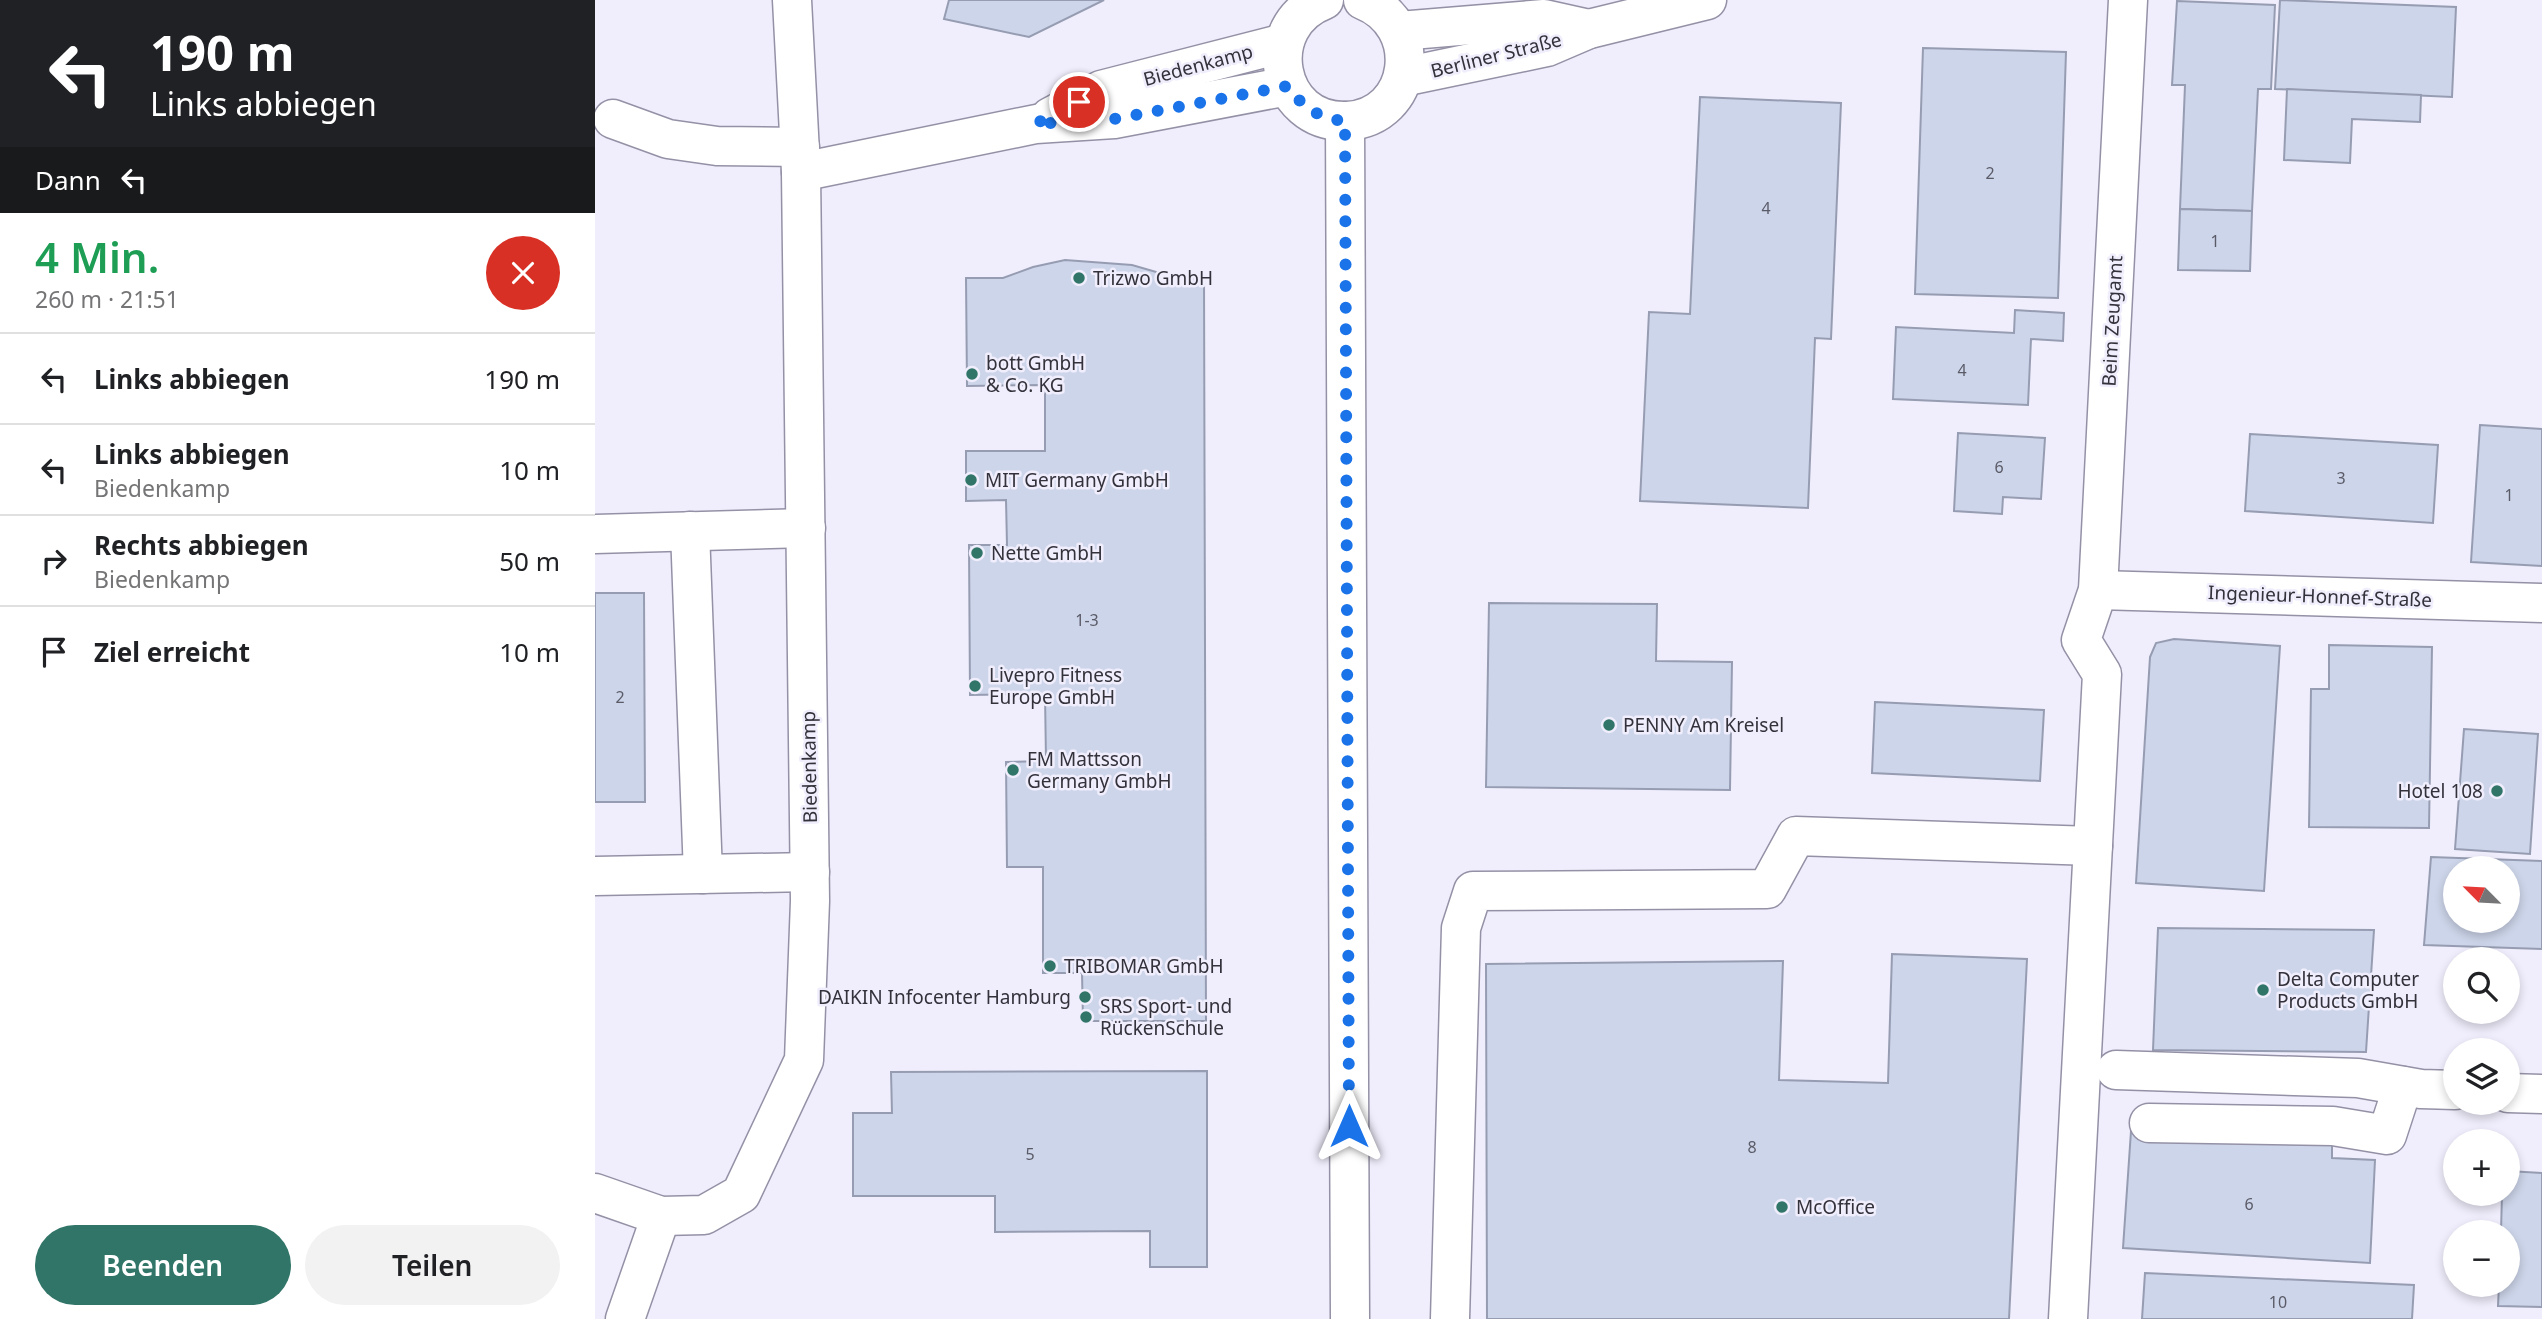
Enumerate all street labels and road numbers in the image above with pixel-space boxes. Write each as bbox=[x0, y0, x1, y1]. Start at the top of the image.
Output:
street label: Berliner Straße bbox=[1428, 26, 1564, 84]
street label: Biedenkamp bbox=[1140, 38, 1256, 92]
street label: Beim Zeugamt bbox=[2096, 255, 2128, 387]
street label: Ingenieur-Honnef-Straße bbox=[2208, 579, 2432, 613]
street label: Biedenkamp bbox=[795, 711, 823, 823]

